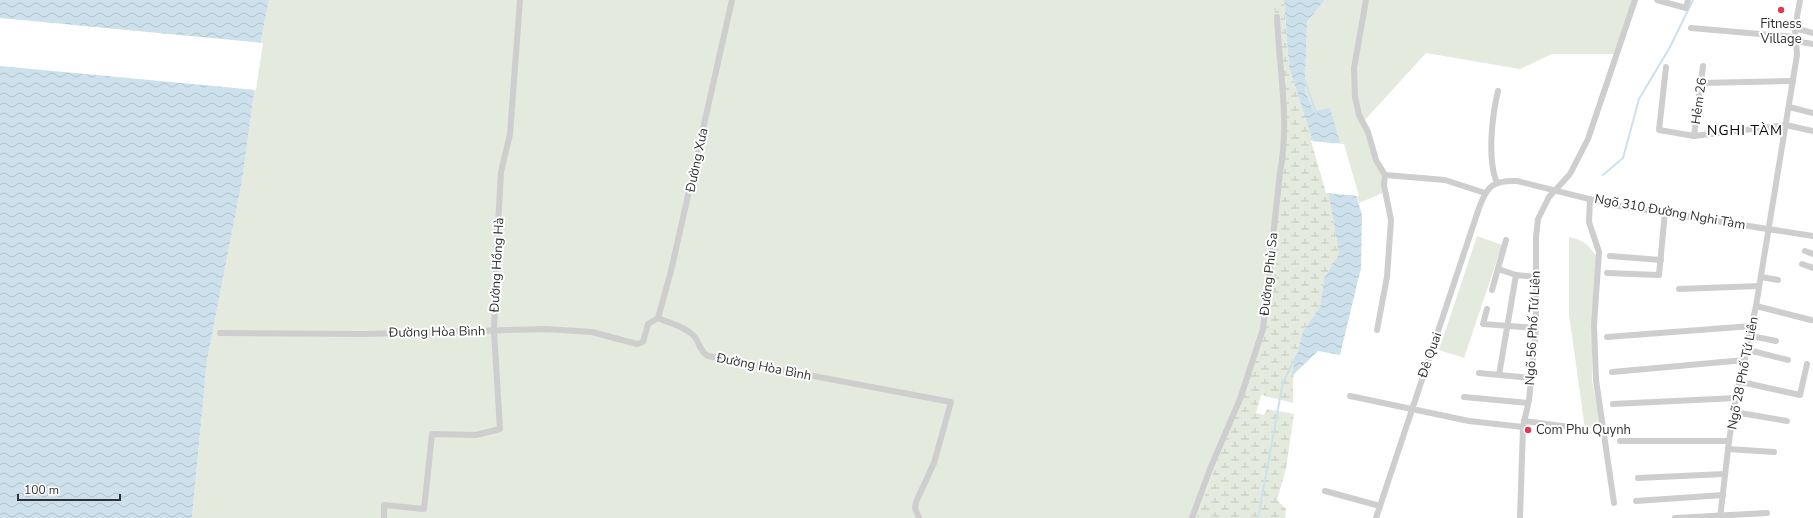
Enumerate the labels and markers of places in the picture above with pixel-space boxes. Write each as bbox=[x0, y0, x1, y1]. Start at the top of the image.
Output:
marker: Fitness Village bbox=[1776, 5, 1786, 15]
place label: Fitness Village bbox=[1759, 15, 1802, 48]
place label: Com Phu Quynh bbox=[1536, 421, 1631, 439]
marker: Com Phu Quynh bbox=[1523, 425, 1533, 435]

